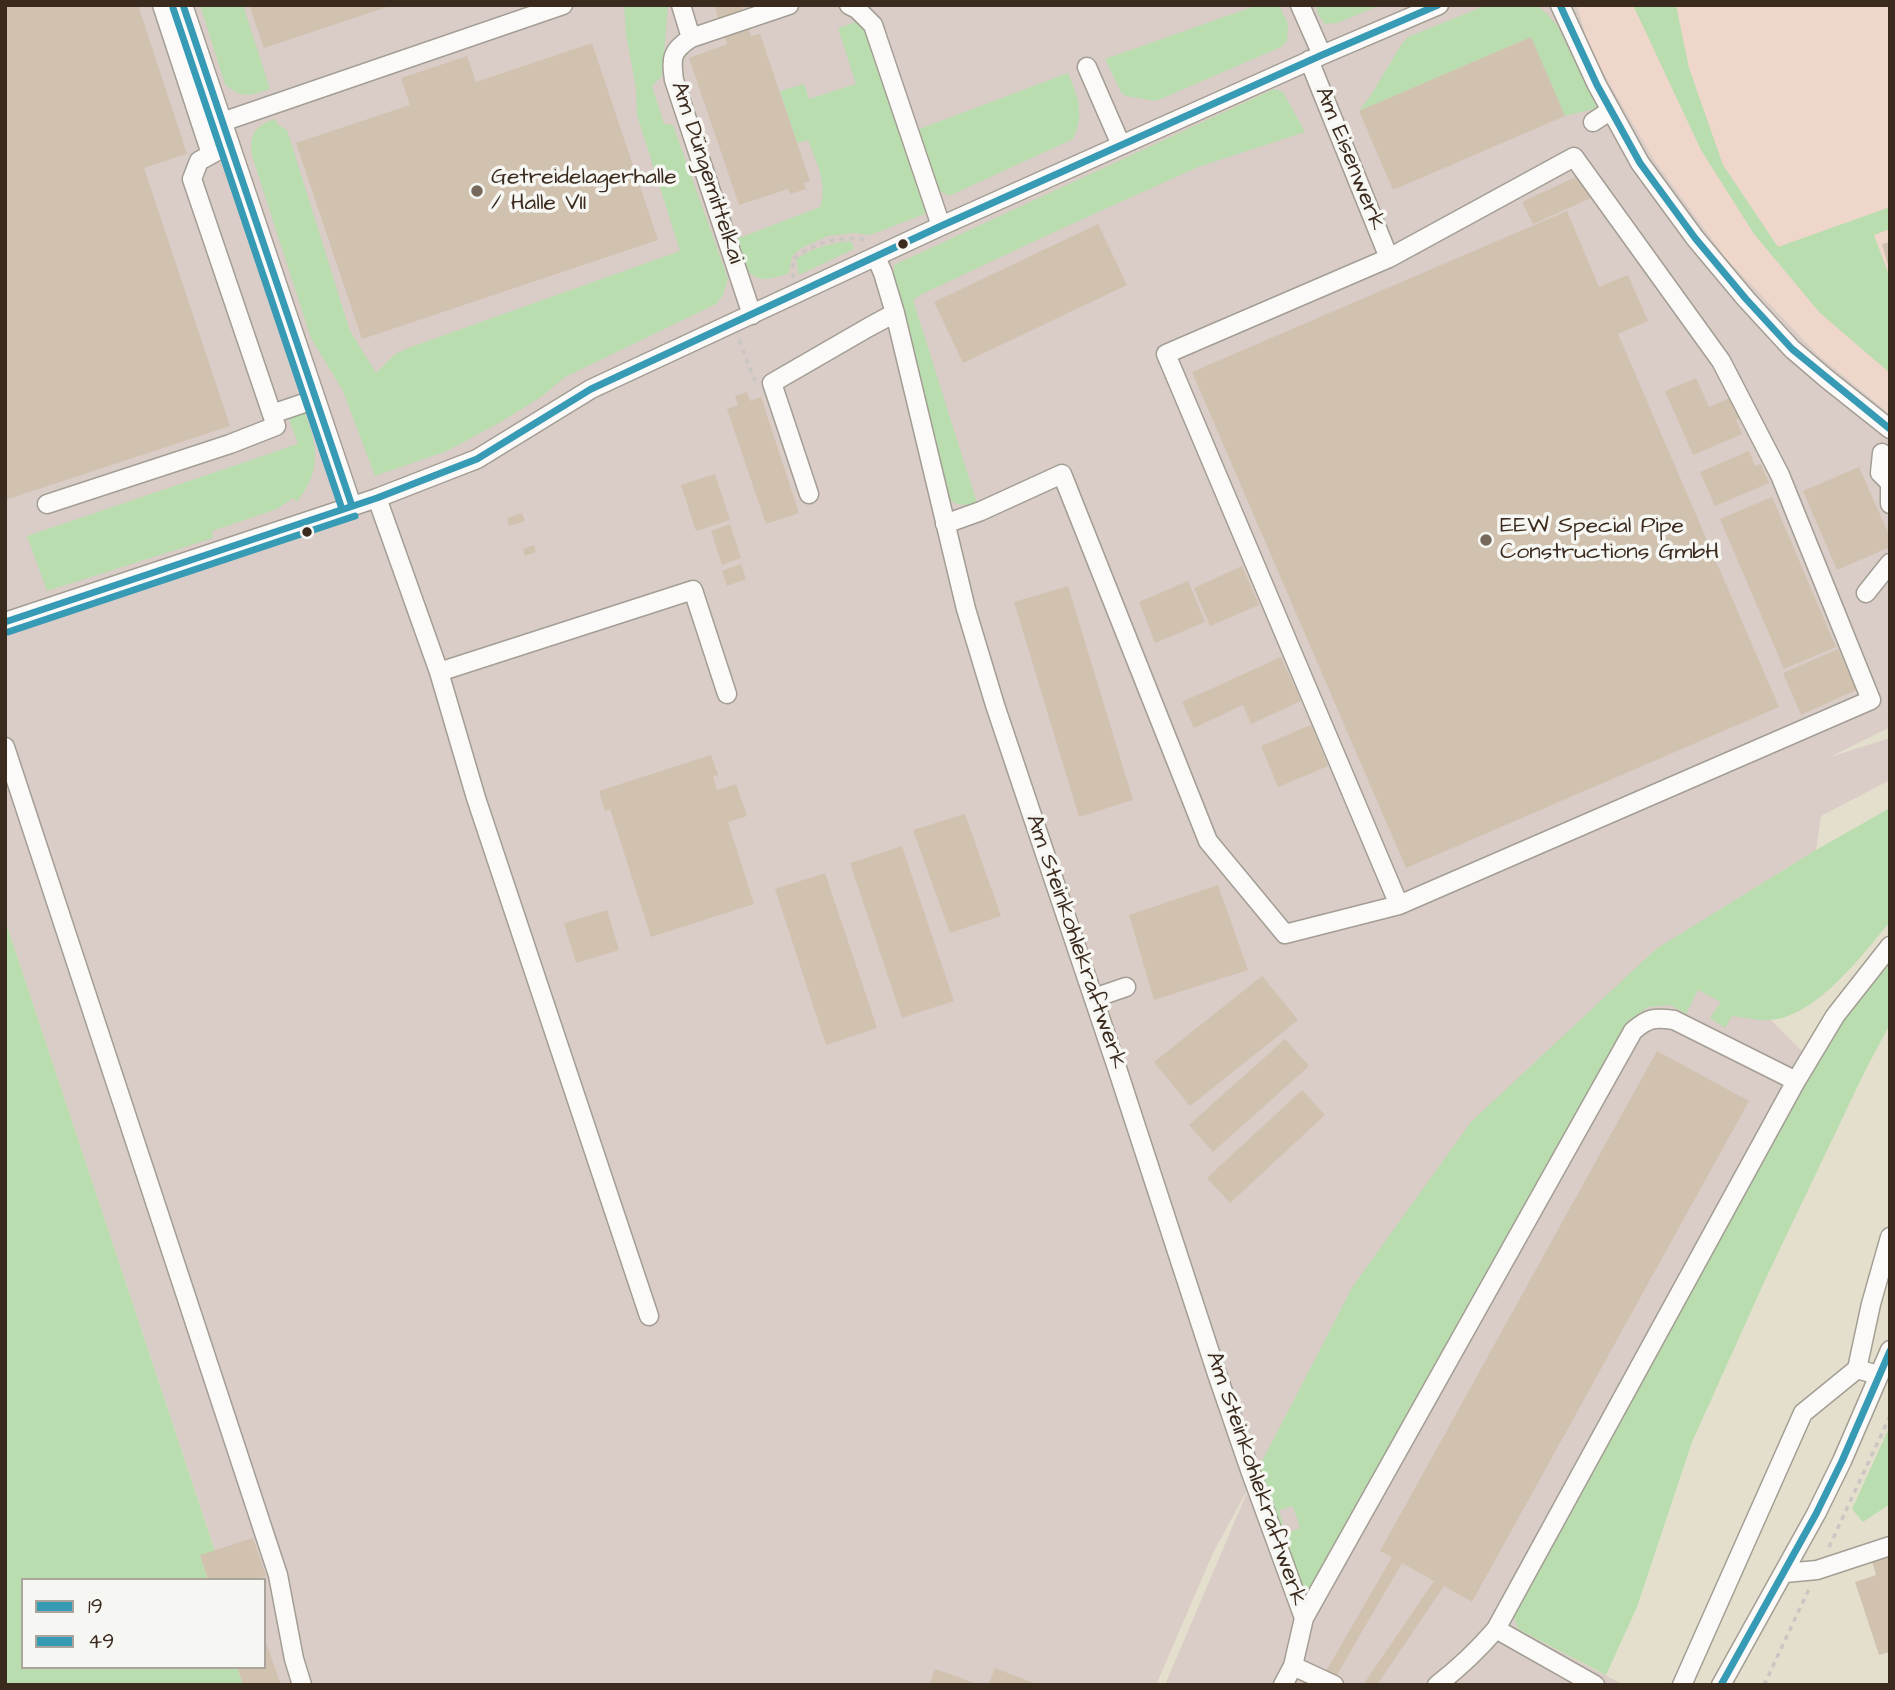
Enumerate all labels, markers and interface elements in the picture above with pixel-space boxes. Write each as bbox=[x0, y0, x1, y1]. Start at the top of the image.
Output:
street label: Am Düngemittelkai bbox=[664, 79, 748, 267]
street label: Am Eisenwerk bbox=[1308, 83, 1390, 235]
place label: Getreidelagerhalle / Halle VII bbox=[491, 164, 677, 218]
marker: Getreidelagerhalle / Halle VII bbox=[469, 183, 485, 199]
unlabelled marker bbox=[896, 237, 910, 251]
place label: EEW Special Pipe Constructions GmbH bbox=[1500, 513, 1719, 567]
unlabelled marker bbox=[300, 525, 314, 539]
marker: EEW Special Pipe Constructions GmbH bbox=[1478, 532, 1494, 548]
street label: Am Steinkohlekraftwerk bbox=[1018, 811, 1132, 1073]
street label: Am Steinkohlekraftwerk bbox=[1198, 1348, 1312, 1610]
legend bbox=[21, 1578, 266, 1669]
text: 19 bbox=[88, 1592, 103, 1621]
text: 49 bbox=[88, 1627, 114, 1656]

